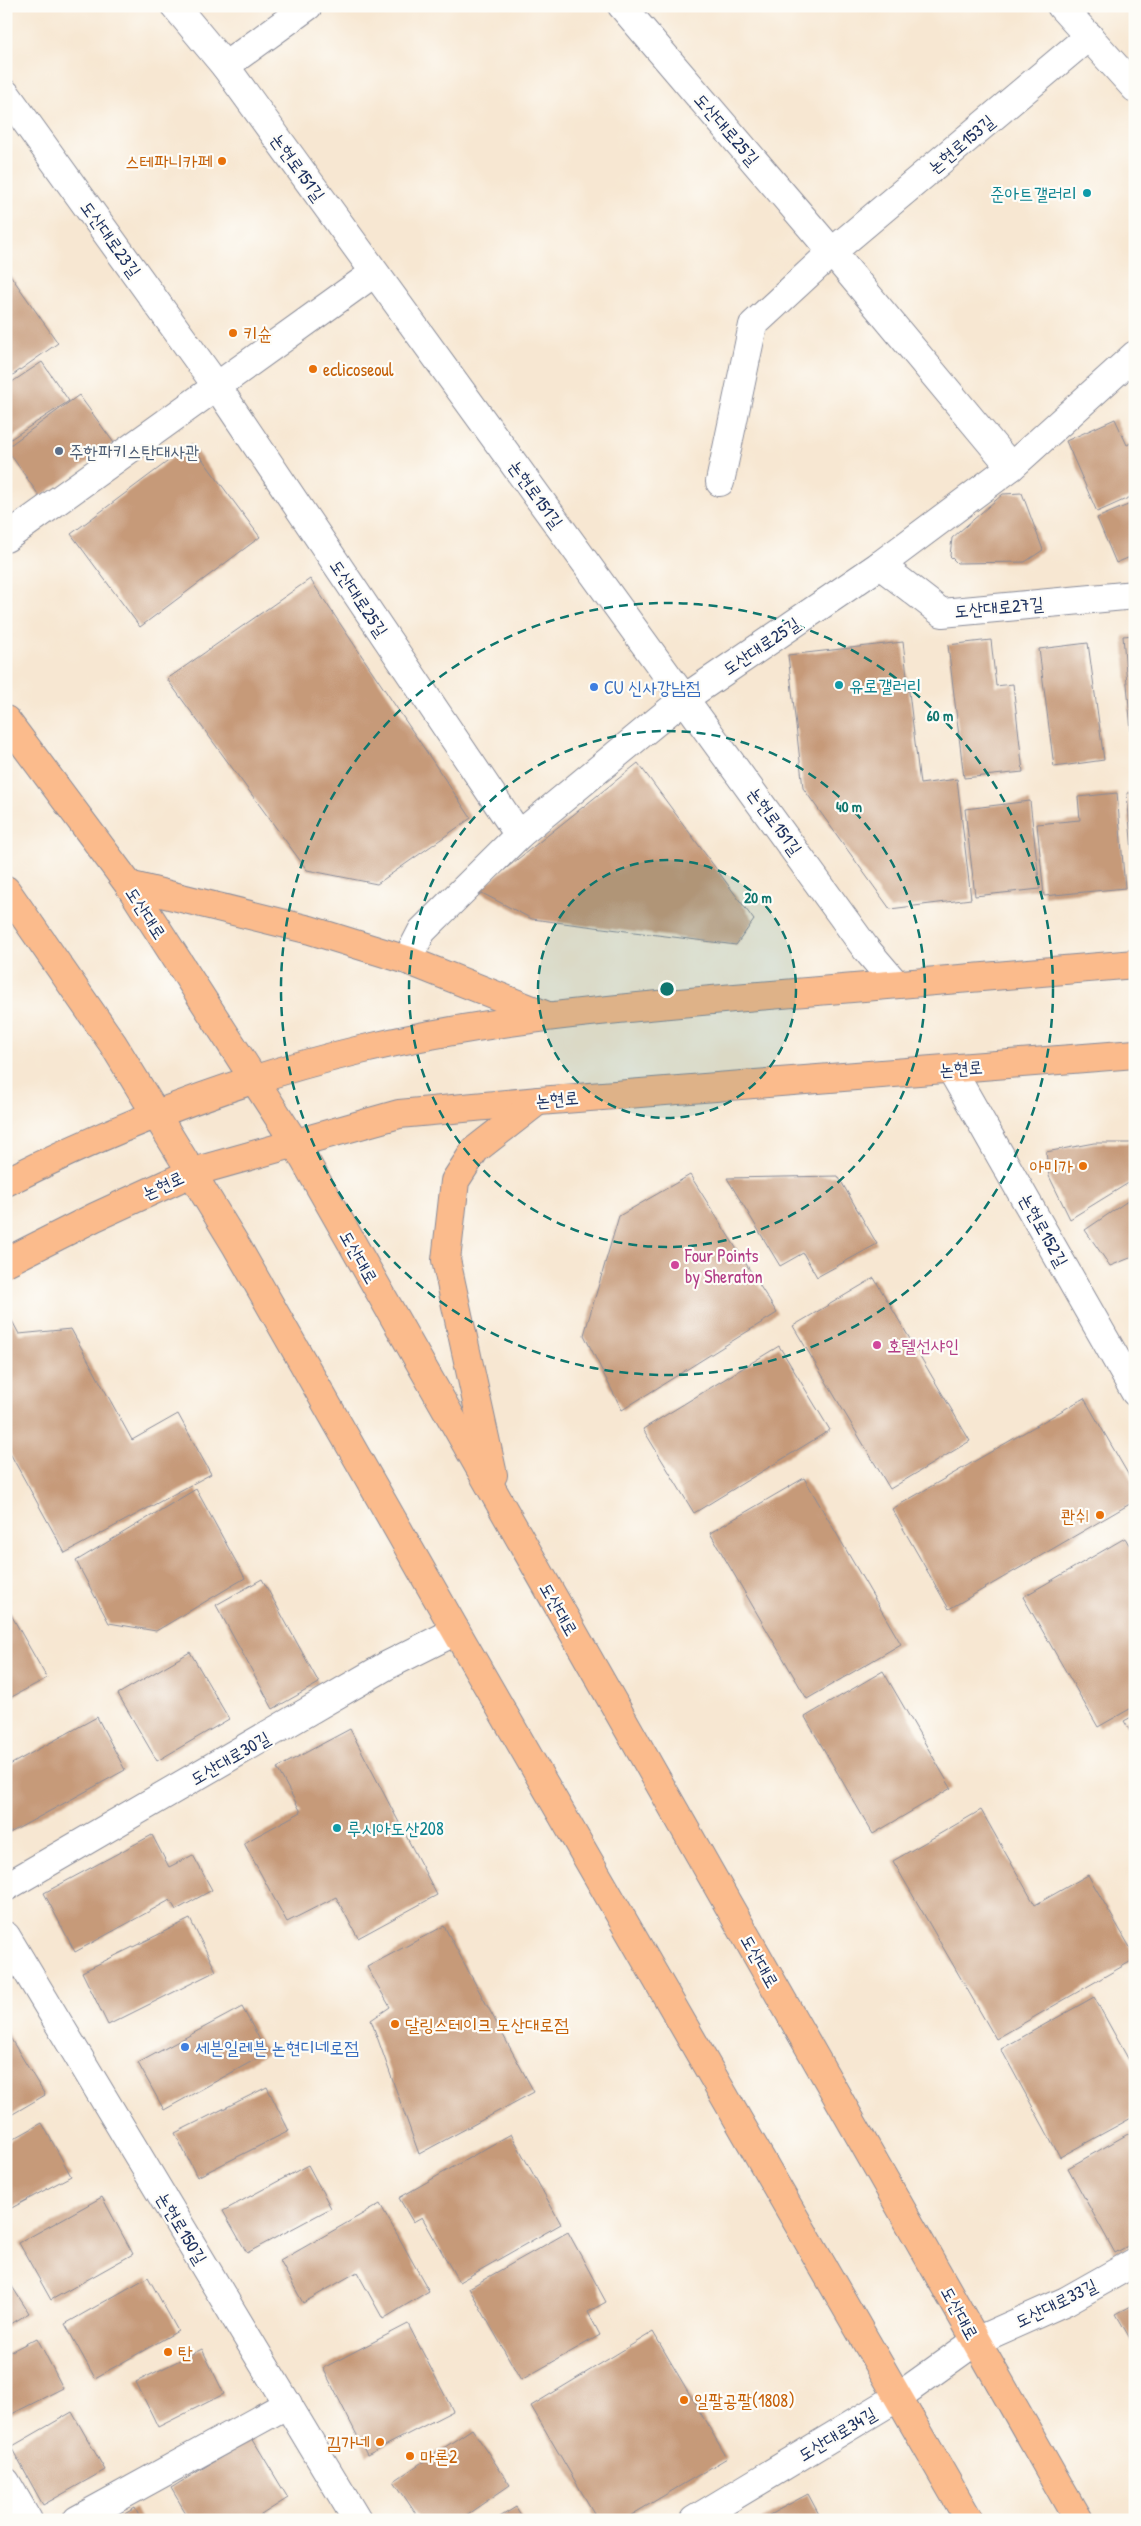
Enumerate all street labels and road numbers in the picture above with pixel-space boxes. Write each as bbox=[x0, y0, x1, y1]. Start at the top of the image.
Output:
street label: 도산대로25길 bbox=[689, 87, 766, 171]
street label: 논현로153길 bbox=[922, 108, 1000, 179]
street label: 논현로151길 bbox=[265, 128, 332, 207]
street label: 도산대로23길 bbox=[75, 196, 148, 283]
street label: 논현로151길 bbox=[503, 455, 570, 534]
street label: 도산대로25길 bbox=[324, 554, 394, 642]
street label: 도산대로27길 bbox=[953, 591, 1045, 623]
street label: 도산대로25길 bbox=[717, 611, 805, 681]
street label: 논현로151길 bbox=[742, 782, 809, 861]
street label: 도산대로 bbox=[120, 882, 172, 944]
street label: 논현로 bbox=[938, 1054, 984, 1082]
street label: 논현로 bbox=[534, 1085, 580, 1113]
street label: 논현로 bbox=[138, 1164, 188, 1206]
street label: 논현로152길 bbox=[1014, 1189, 1075, 1272]
street label: 도산대로 bbox=[334, 1226, 384, 1288]
street label: 도산대로 bbox=[534, 1578, 584, 1640]
street label: 도산대로30길 bbox=[185, 1725, 275, 1791]
street label: 도산대로 bbox=[735, 1930, 785, 1992]
street label: 논현로150길 bbox=[151, 2187, 214, 2269]
street label: 도산대로33길 bbox=[1011, 2272, 1102, 2334]
street label: 도산대로 bbox=[935, 2282, 985, 2344]
street label: 도산대로34길 bbox=[793, 2401, 881, 2467]

